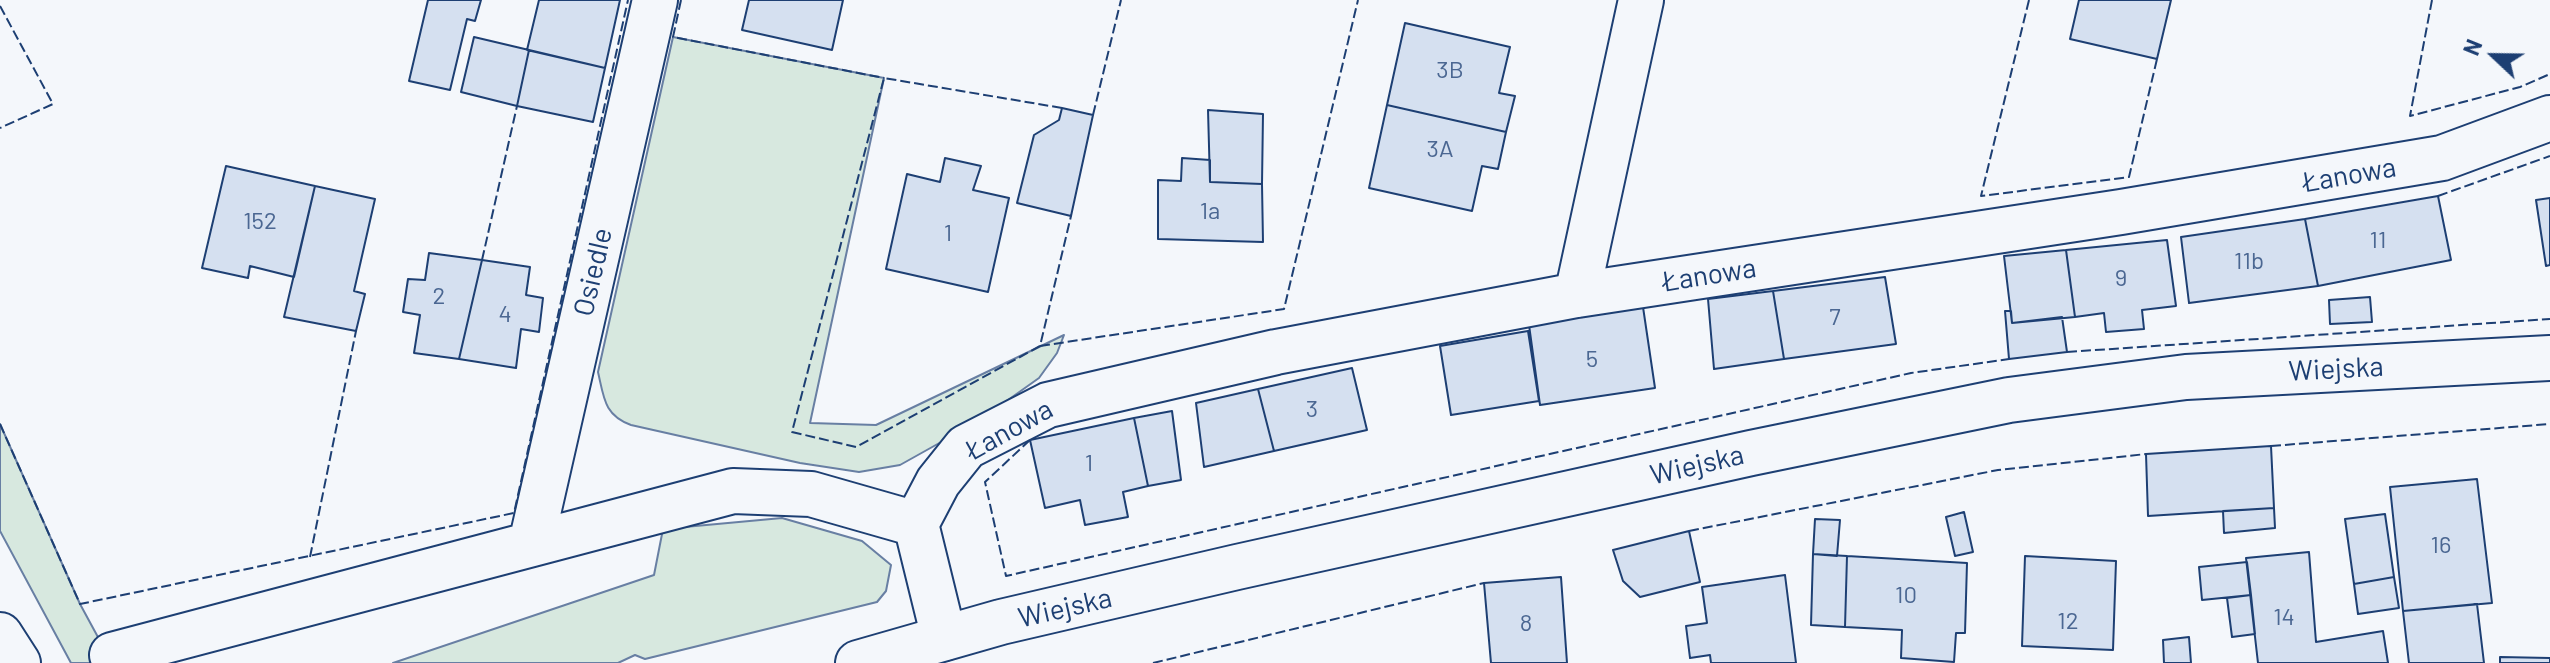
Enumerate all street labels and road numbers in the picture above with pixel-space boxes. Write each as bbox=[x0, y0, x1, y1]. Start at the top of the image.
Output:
street label: Łanowa bbox=[2299, 150, 2399, 200]
street label: Osiedle bbox=[567, 225, 619, 319]
street label: Łanowa bbox=[1660, 251, 1758, 299]
street label: Wiejska bbox=[2288, 350, 2384, 388]
street label: Łanowa bbox=[959, 392, 1059, 468]
street label: Wiejska bbox=[1647, 438, 1747, 492]
street label: Wiejska bbox=[1015, 581, 1115, 635]

